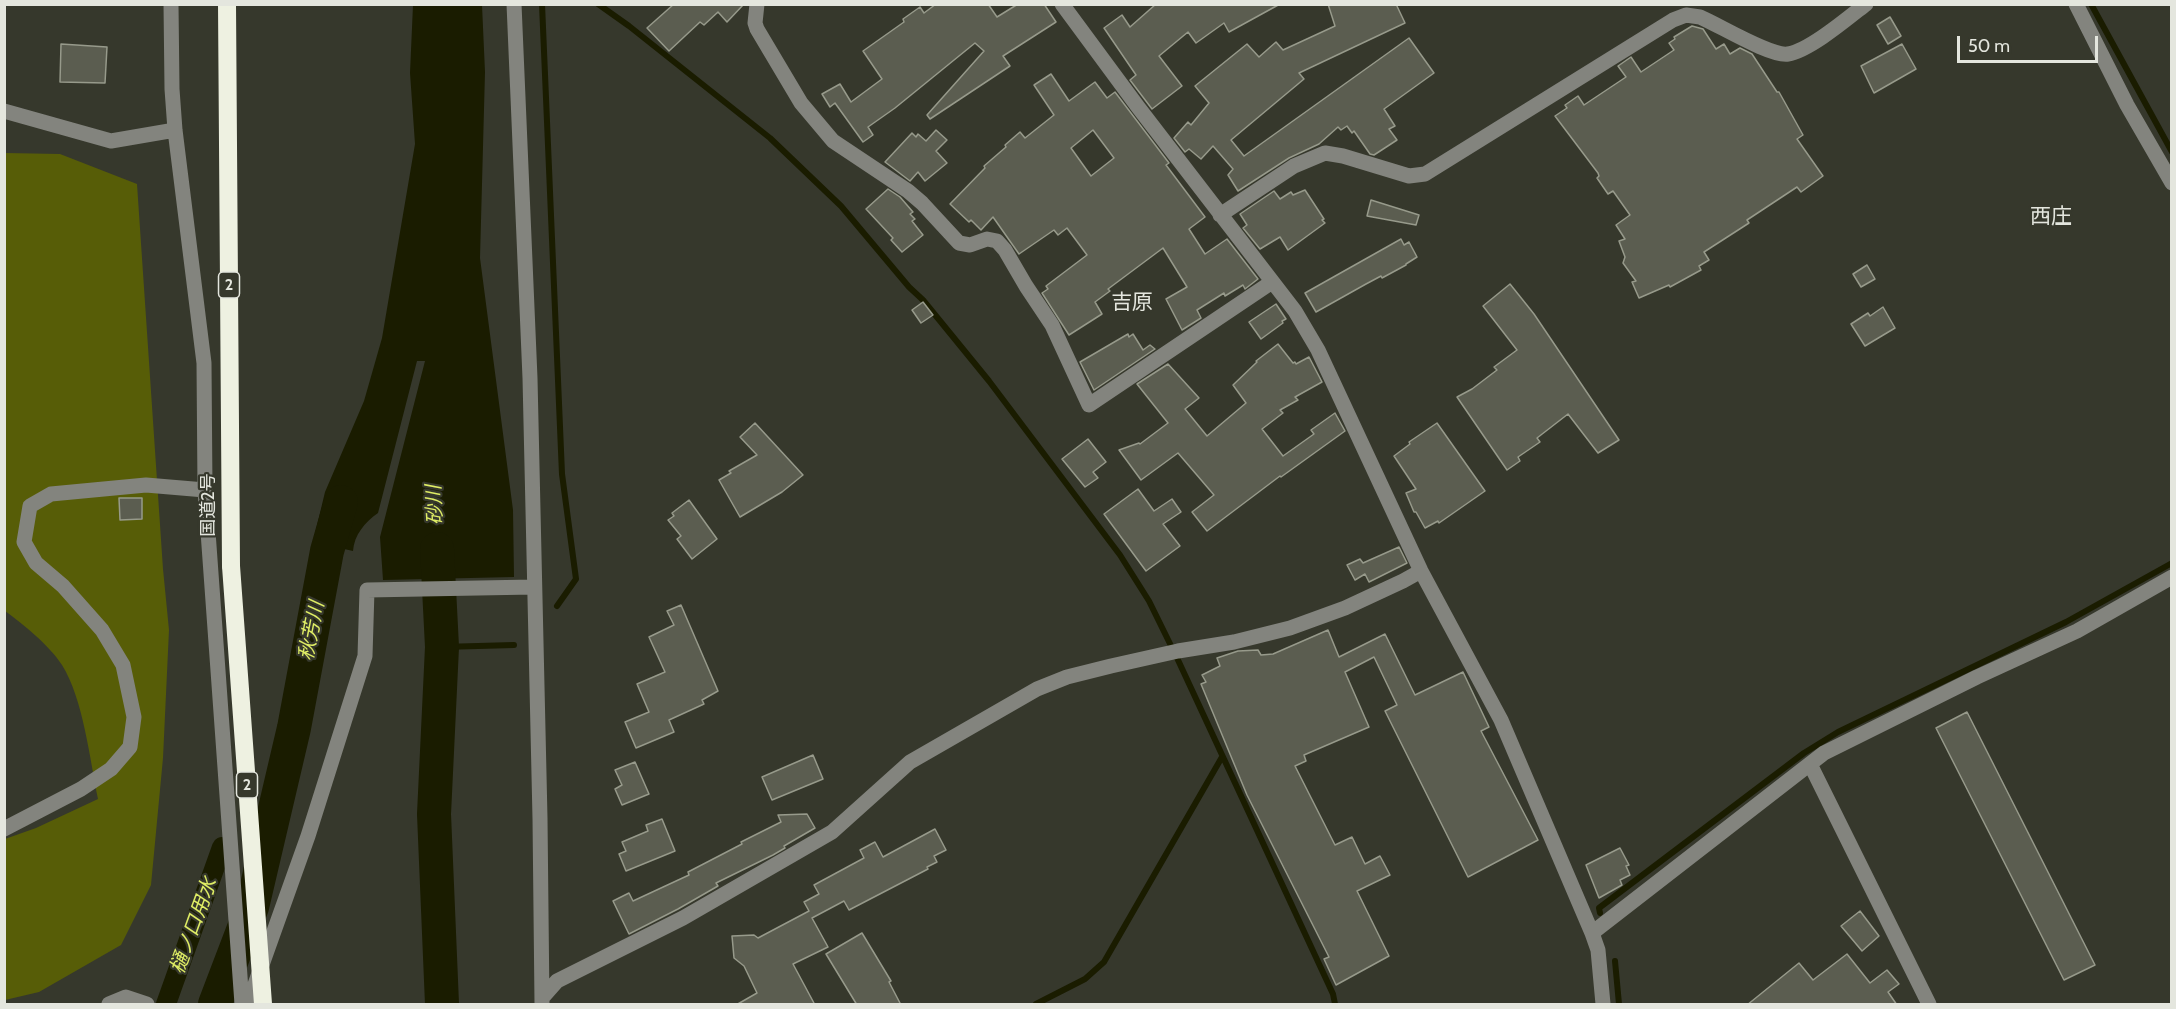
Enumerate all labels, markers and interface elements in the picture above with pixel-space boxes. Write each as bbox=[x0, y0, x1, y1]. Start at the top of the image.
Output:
scale bar bbox=[1960, 24, 2101, 62]
text: 50 m bbox=[1968, 35, 2010, 57]
district label: 西庄 bbox=[2030, 204, 2072, 230]
road number: 2 bbox=[218, 272, 240, 298]
district label: 吉原 bbox=[1111, 290, 1153, 316]
street label: 国道2号 bbox=[198, 473, 220, 537]
water label: 砂川 bbox=[422, 484, 448, 526]
water label: 秋芳川 bbox=[294, 599, 330, 663]
road number: 2 bbox=[236, 772, 258, 798]
water label: 樋ノ口用水 bbox=[166, 875, 222, 977]

